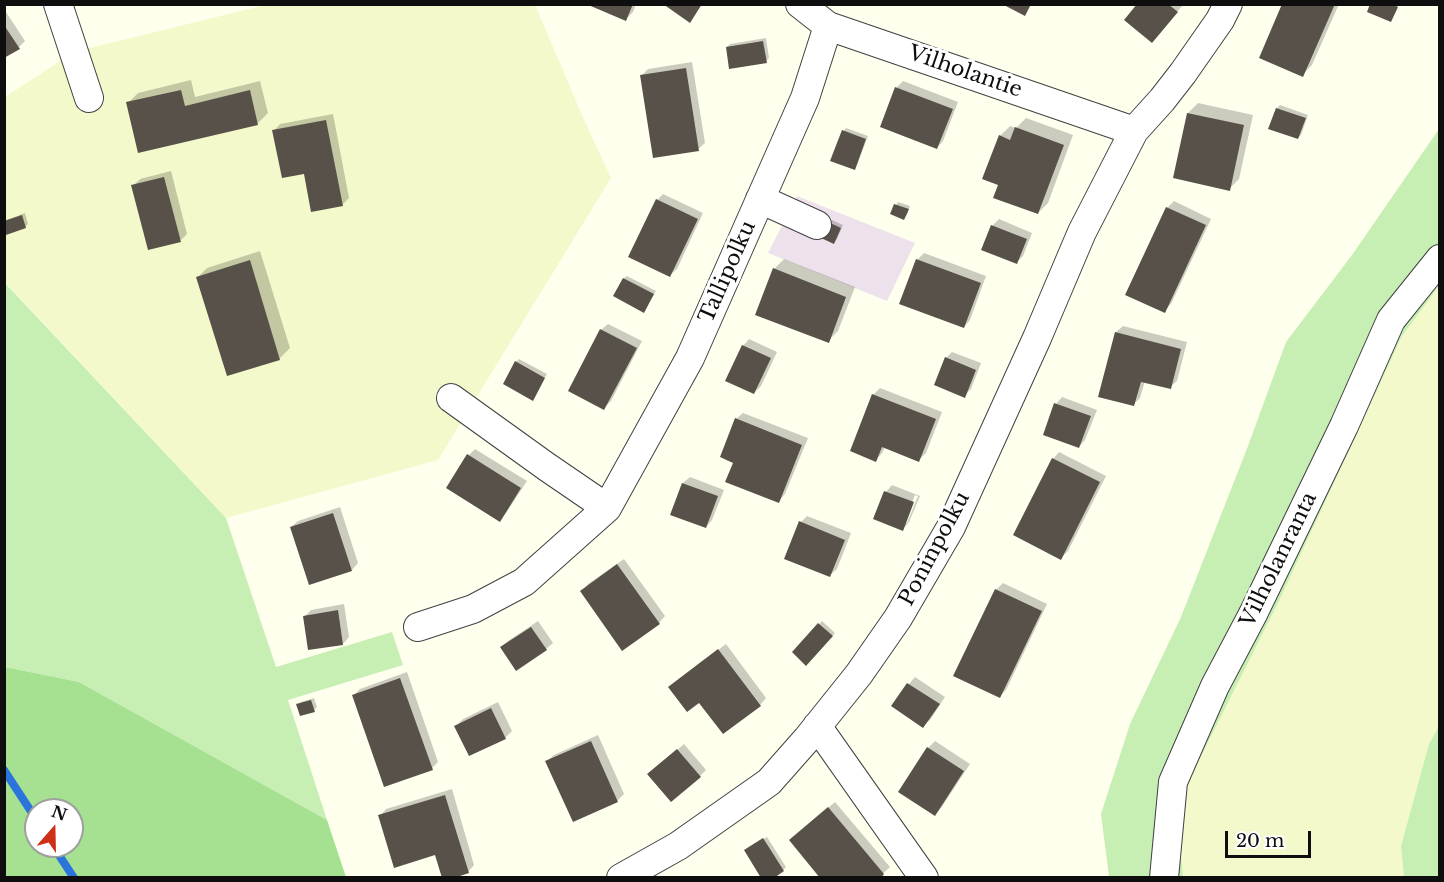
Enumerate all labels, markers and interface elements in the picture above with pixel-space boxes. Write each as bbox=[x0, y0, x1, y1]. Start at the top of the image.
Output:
street label: Vilholantie bbox=[905, 41, 1025, 103]
street label: Tallipolku bbox=[694, 217, 762, 327]
street label: Poninpolku bbox=[894, 488, 976, 610]
street label: Vilholanranta bbox=[1235, 488, 1323, 632]
north arrow bbox=[24, 798, 84, 858]
text: N bbox=[49, 801, 70, 825]
scale bar bbox=[1228, 819, 1314, 857]
text: 20 m bbox=[1236, 830, 1284, 852]

